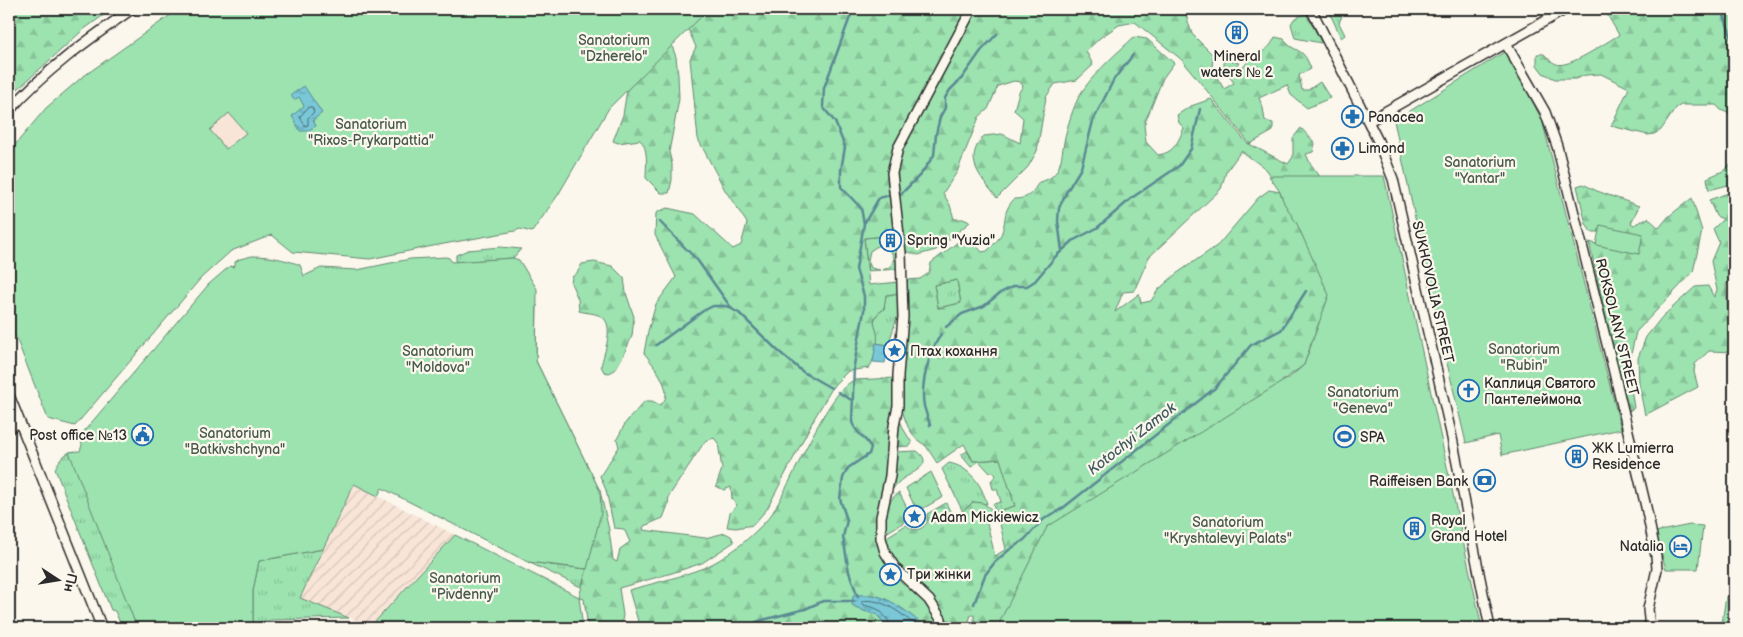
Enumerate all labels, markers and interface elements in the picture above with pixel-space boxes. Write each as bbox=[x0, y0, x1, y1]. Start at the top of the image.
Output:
building icon: Mineral waters № 2 bbox=[1225, 21, 1249, 45]
park label: Sanatorium "Dzherelo" bbox=[578, 32, 650, 65]
place label: Mineral waters № 2 bbox=[1201, 48, 1274, 81]
pharmacy icon: Panacea bbox=[1340, 105, 1364, 129]
place label: Panacea bbox=[1368, 109, 1424, 126]
park label: Sanatorium "Rixos-Prykarpattia" bbox=[308, 116, 434, 149]
pharmacy icon: Limond bbox=[1330, 136, 1354, 160]
place label: Limond bbox=[1358, 140, 1405, 157]
park label: Sanatorium "Yantar" bbox=[1444, 154, 1516, 187]
street label: SUKHOVOLIA STREET bbox=[1408, 219, 1458, 365]
building icon: Spring "Yuzia" bbox=[879, 228, 903, 252]
place label: Spring "Yuzia" bbox=[907, 232, 995, 249]
street label: ROKSOLANY STREET bbox=[1592, 257, 1642, 398]
place icon: Птах кохання bbox=[882, 339, 906, 363]
park label: Sanatorium "Rubin" bbox=[1488, 341, 1560, 374]
park label: Sanatorium "Moldova" bbox=[402, 343, 474, 376]
place label: Птах кохання bbox=[910, 343, 998, 360]
place label: Каплиця Святого Пантелеймона bbox=[1484, 375, 1596, 408]
church icon: Каплиця Святого Пантелеймона bbox=[1456, 379, 1480, 403]
park label: Sanatorium "Geneva" bbox=[1327, 384, 1399, 417]
water label: Kotochyi Zamok bbox=[1084, 398, 1181, 480]
public building icon: Post office №13 bbox=[131, 423, 155, 447]
park label: Sanatorium "Batkivshchyna" bbox=[185, 425, 285, 458]
sports icon: SPA bbox=[1332, 425, 1356, 449]
place label: Post office №13 bbox=[29, 427, 127, 444]
place label: SPA bbox=[1360, 429, 1385, 446]
place label: ЖК Lumierra Residence bbox=[1592, 440, 1674, 473]
building icon: ЖК Lumierra Residence bbox=[1564, 444, 1588, 468]
bank icon: Raiffeisen Bank bbox=[1472, 469, 1496, 493]
place label: Raiffeisen Bank bbox=[1369, 473, 1468, 490]
place icon: Adam Mickiewicz bbox=[903, 505, 927, 529]
place label: Adam Mickiewicz bbox=[931, 509, 1039, 526]
place label: Royal Grand Hotel bbox=[1431, 512, 1507, 545]
park label: Sanatorium "Kryshtalevyi Palats" bbox=[1164, 514, 1292, 547]
building icon: Royal Grand Hotel bbox=[1403, 516, 1427, 540]
hotel icon: Natalia bbox=[1668, 534, 1692, 558]
place label: Natalia bbox=[1619, 538, 1664, 555]
north arrow bbox=[32, 554, 82, 604]
place icon: Три жінки bbox=[879, 562, 903, 586]
place label: Три жінки bbox=[907, 566, 971, 583]
park label: Sanatorium "Pivdenny" bbox=[429, 570, 501, 603]
text: Пн bbox=[60, 572, 80, 593]

